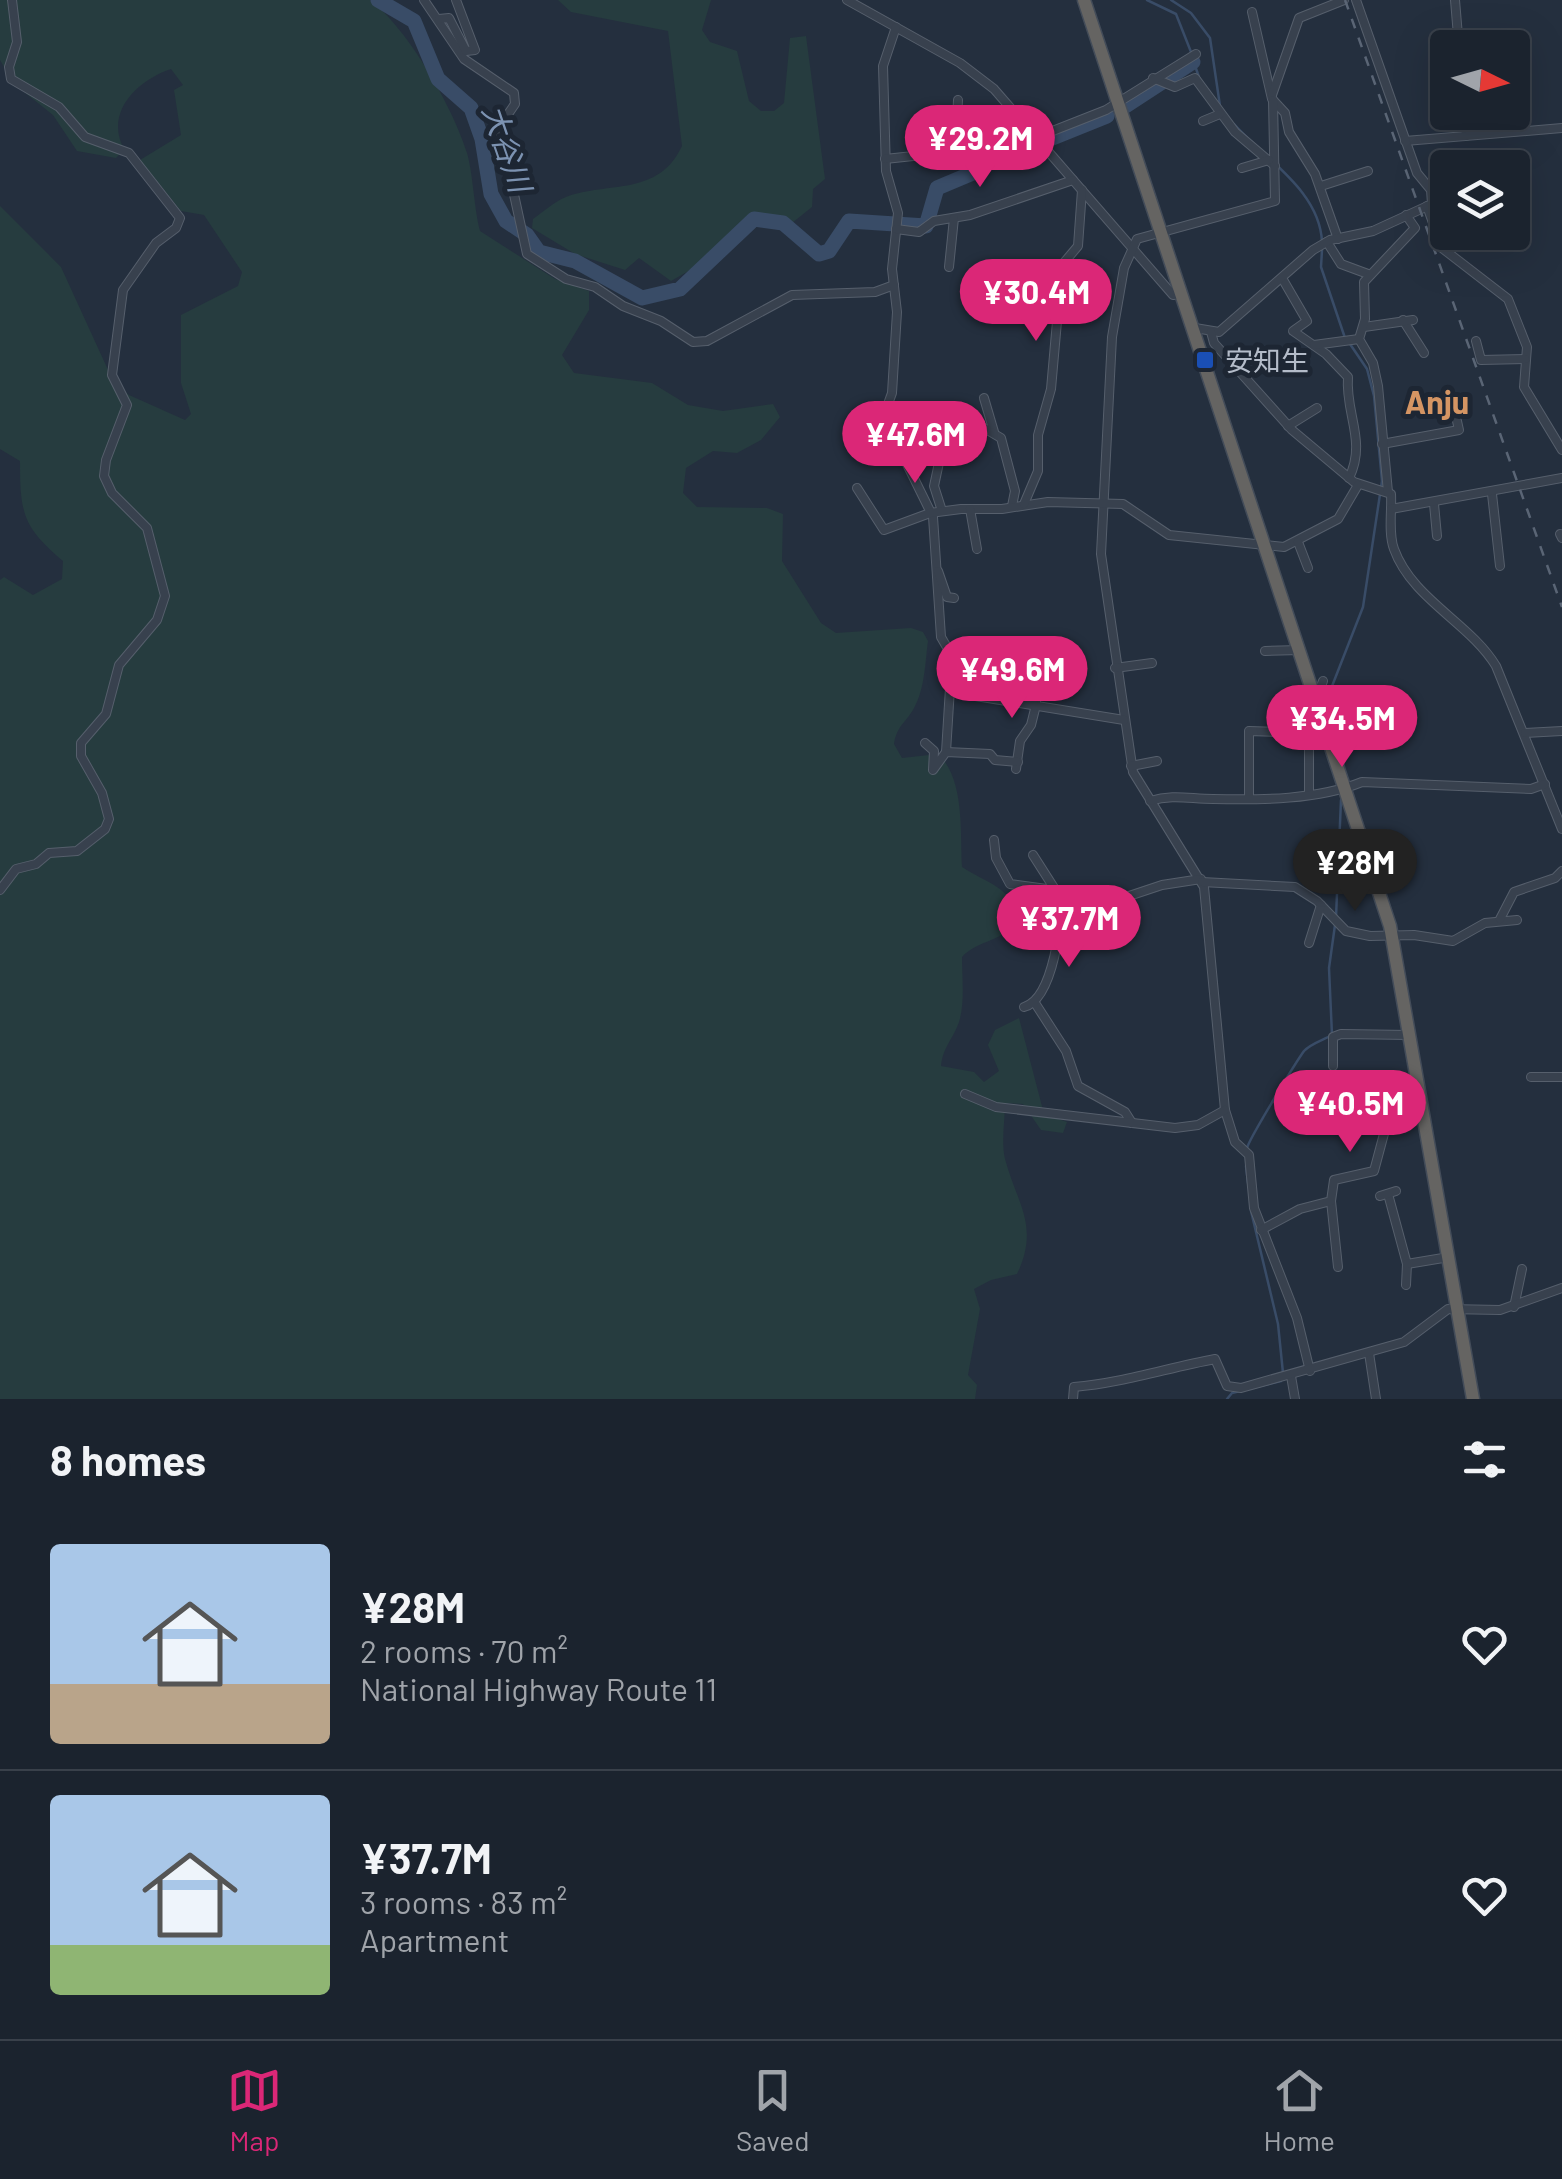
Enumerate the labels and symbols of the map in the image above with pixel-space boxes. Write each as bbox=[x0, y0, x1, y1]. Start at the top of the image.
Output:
north arrow bbox=[1430, 30, 1530, 130]
water label: 大谷川 bbox=[476, 100, 541, 199]
pin: ¥29.2M bbox=[899, 105, 1061, 190]
pin: ¥30.4M bbox=[955, 259, 1117, 344]
place label: 安知生 bbox=[1225, 343, 1309, 377]
marker: 安知生 bbox=[1194, 349, 1216, 371]
district label: Anju bbox=[1405, 382, 1469, 420]
pin: ¥47.6M bbox=[834, 401, 996, 486]
pin: ¥49.6M bbox=[931, 636, 1093, 721]
pin: ¥34.5M bbox=[1261, 685, 1423, 770]
pin: ¥28M bbox=[1296, 829, 1414, 914]
pin: ¥37.7M bbox=[988, 885, 1150, 970]
pin: ¥40.5M bbox=[1269, 1070, 1431, 1155]

